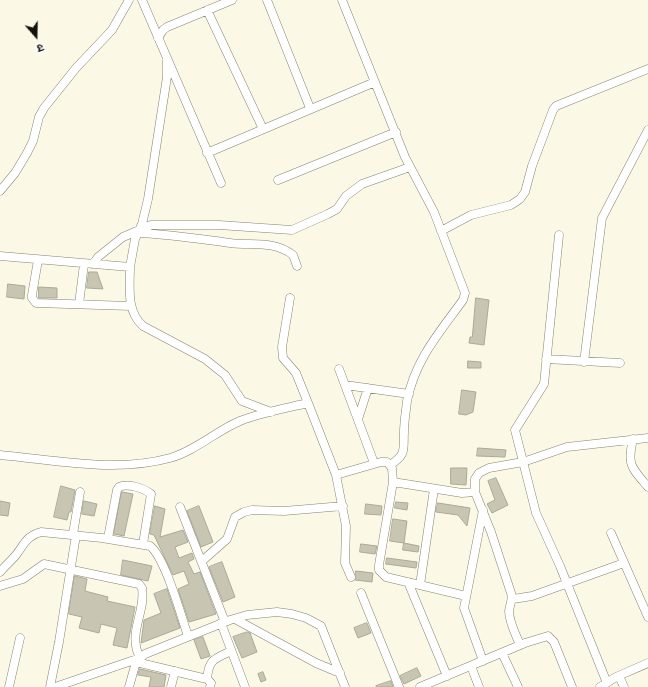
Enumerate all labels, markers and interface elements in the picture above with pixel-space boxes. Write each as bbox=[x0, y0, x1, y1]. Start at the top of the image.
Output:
north arrow bbox=[16, 16, 56, 56]
text: उ bbox=[35, 41, 46, 55]

